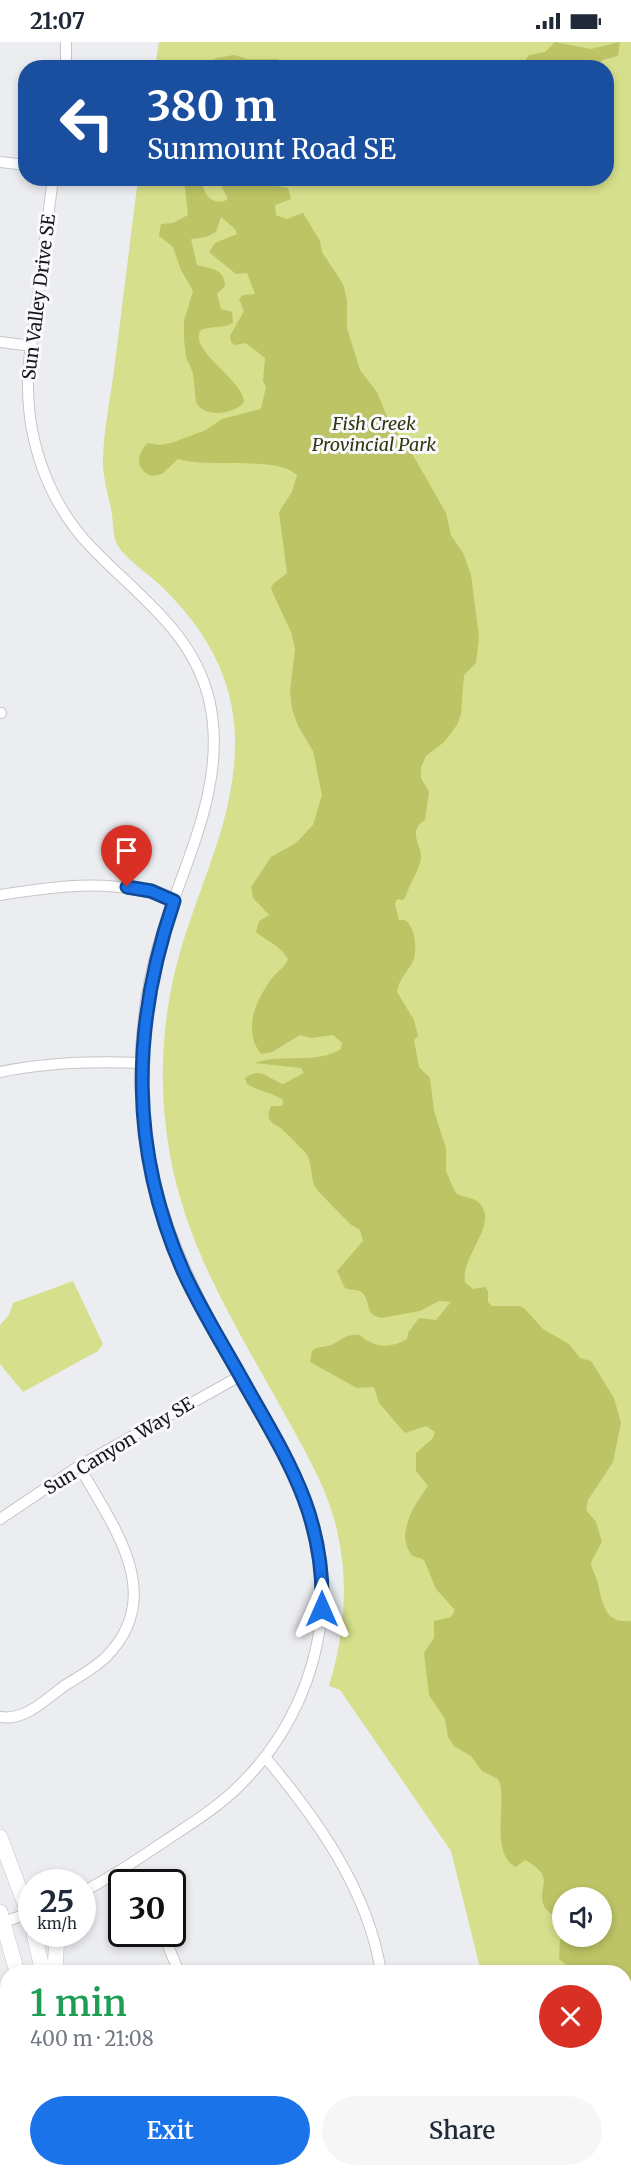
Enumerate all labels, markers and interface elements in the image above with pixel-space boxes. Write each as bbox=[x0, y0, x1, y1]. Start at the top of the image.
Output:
text: 21:07 bbox=[30, 7, 85, 35]
text: 380 m bbox=[147, 80, 276, 132]
icon: left bbox=[48, 84, 126, 162]
text: Sunmount Road SE bbox=[147, 132, 396, 166]
street label: Sun Valley Drive SE bbox=[17, 212, 60, 381]
park label: Fish Creek Provincial Park bbox=[312, 412, 436, 456]
pin bbox=[101, 825, 152, 887]
icon: arrive bbox=[110, 834, 143, 867]
street label: Sun Canyon Way SE bbox=[40, 1391, 198, 1499]
position arrow bbox=[290, 1577, 354, 1641]
speed limit sign: 30 bbox=[108, 1869, 186, 1947]
text: 25 bbox=[40, 1882, 74, 1920]
map controls bbox=[552, 1887, 612, 1947]
button: sound bbox=[552, 1887, 612, 1947]
text: km/h bbox=[37, 1914, 77, 1933]
text: 1 min bbox=[30, 1981, 127, 2026]
button: close bbox=[539, 1985, 602, 2048]
text: 400 m · 21:08 bbox=[30, 2026, 154, 2051]
button: Exit bbox=[30, 2096, 310, 2165]
button: Share bbox=[322, 2096, 602, 2165]

